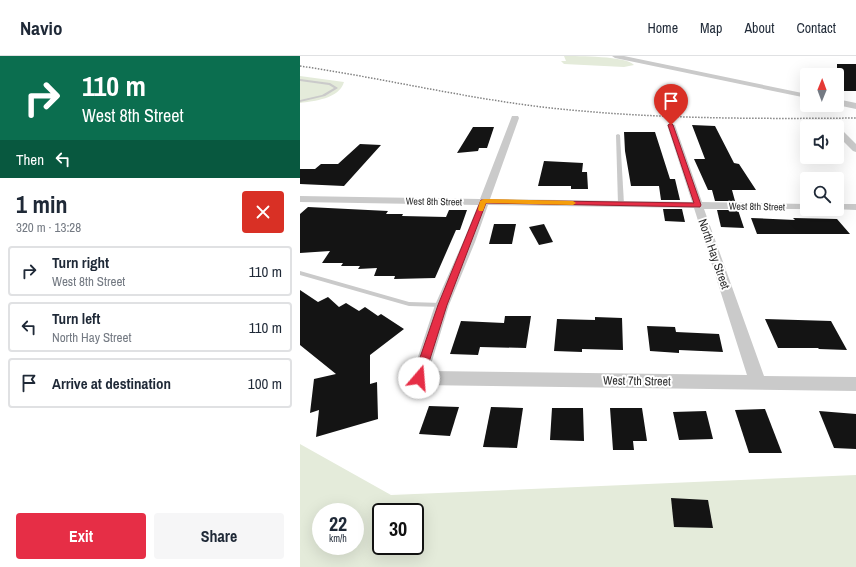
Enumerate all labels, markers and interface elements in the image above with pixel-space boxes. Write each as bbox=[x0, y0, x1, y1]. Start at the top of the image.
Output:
text: Navio bbox=[20, 15, 62, 41]
text: Home bbox=[647, 19, 678, 37]
text: Map bbox=[700, 19, 722, 37]
text: About bbox=[744, 19, 774, 37]
text: Contact bbox=[796, 19, 836, 37]
text: 110 m bbox=[82, 67, 146, 105]
north arrow bbox=[800, 68, 844, 112]
map controls bbox=[800, 68, 844, 216]
icon: right bbox=[16, 72, 68, 124]
pin bbox=[654, 84, 688, 125]
icon: arrive bbox=[660, 90, 682, 112]
text: West 8th Street bbox=[82, 103, 183, 128]
button: sound bbox=[800, 120, 844, 164]
icon: left bbox=[52, 148, 74, 170]
text: Then bbox=[16, 149, 44, 170]
button: search bbox=[800, 172, 844, 216]
text: 1 min bbox=[16, 188, 67, 220]
button: close bbox=[242, 191, 284, 233]
street label: West 8th Street bbox=[406, 195, 463, 209]
street label: West 8th Street bbox=[729, 200, 786, 214]
street label: North Hay Street bbox=[695, 217, 734, 291]
text: 320 m · 13:28 bbox=[16, 219, 81, 236]
text: Turn right bbox=[52, 252, 109, 273]
icon: right bbox=[18, 260, 40, 282]
text: 110 m bbox=[249, 261, 282, 282]
text: West 8th Street bbox=[52, 273, 125, 290]
text: Turn left bbox=[52, 308, 100, 329]
icon: left bbox=[18, 316, 40, 338]
text: 110 m bbox=[249, 317, 282, 338]
text: North Hay Street bbox=[52, 329, 131, 346]
position arrow bbox=[398, 357, 440, 399]
icon: arrive bbox=[18, 372, 40, 394]
street label: West 7th Street bbox=[603, 372, 671, 390]
text: Arrive at destination bbox=[52, 373, 171, 394]
text: 100 m bbox=[248, 373, 282, 394]
speed limit sign: 30 bbox=[372, 503, 424, 555]
text: 22 bbox=[329, 510, 347, 537]
button: Exit bbox=[16, 513, 146, 559]
button: Share bbox=[154, 513, 284, 559]
text: km/h bbox=[329, 532, 347, 545]

